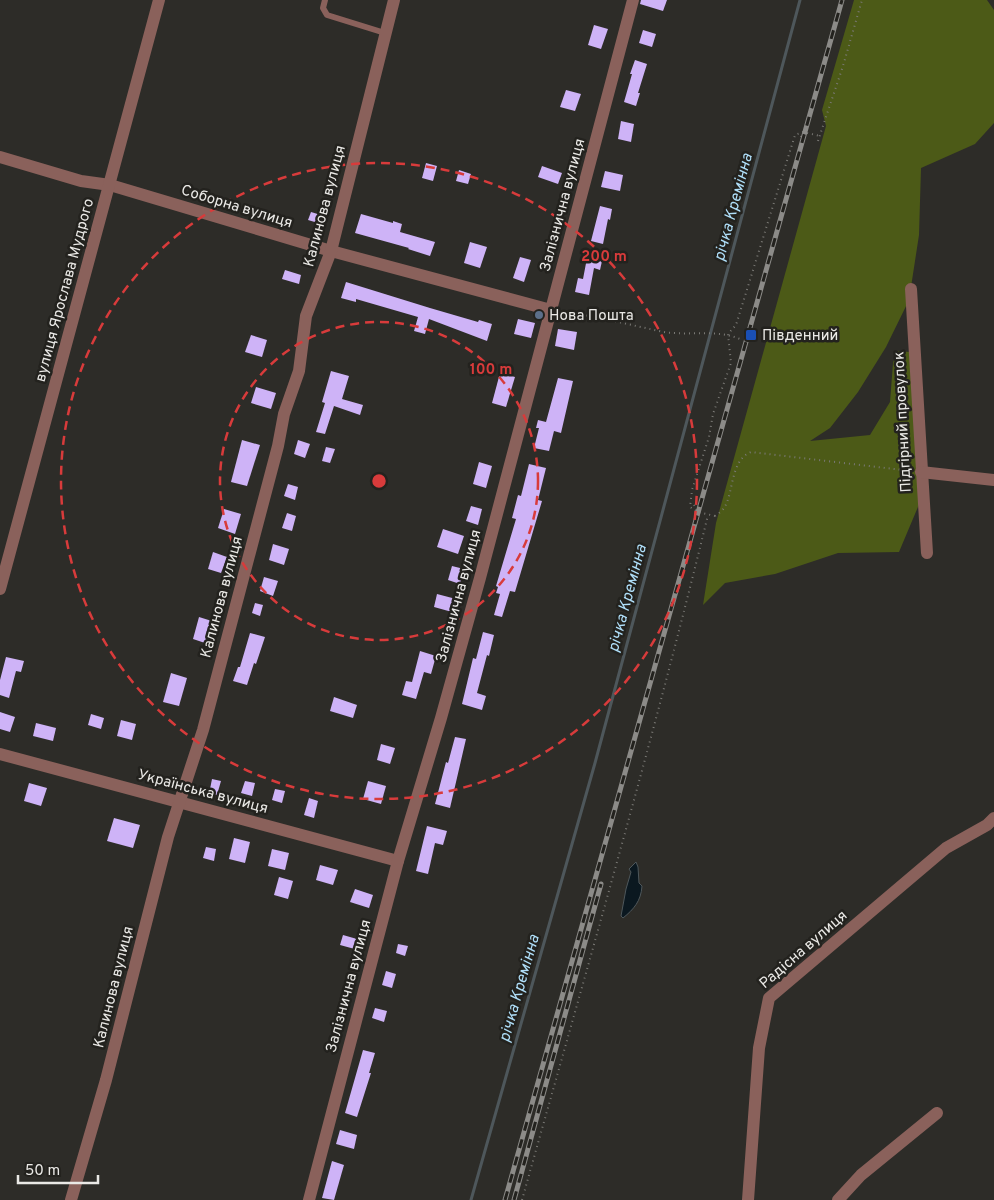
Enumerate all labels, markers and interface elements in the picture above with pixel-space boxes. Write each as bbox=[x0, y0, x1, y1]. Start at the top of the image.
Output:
street label: Залізнична вулиця bbox=[537, 137, 590, 274]
street label: Калинова вулиця bbox=[300, 144, 351, 269]
water label: річка Кремінна bbox=[710, 151, 758, 264]
street label: Соборна вулиця bbox=[178, 181, 295, 233]
street label: вулиця Ярослава Мудрого bbox=[32, 196, 99, 384]
text: 200 m bbox=[581, 248, 627, 267]
place label: Нова Пошта bbox=[549, 307, 634, 326]
marker: Нова Пошта bbox=[533, 309, 545, 321]
place label: Південний bbox=[762, 327, 838, 346]
marker: Південний bbox=[744, 328, 758, 342]
street label: Підгірний провулок bbox=[890, 351, 917, 493]
text: 100 m bbox=[470, 361, 512, 380]
centre of rings bbox=[370, 472, 388, 490]
street label: Залізнична вулиця bbox=[433, 528, 486, 665]
street label: Калинова вулиця bbox=[197, 535, 248, 660]
water label: річка Кремінна bbox=[604, 542, 652, 655]
street label: Українська вулиця bbox=[135, 766, 270, 819]
street label: Радісна вулиця bbox=[756, 907, 852, 994]
street label: Залізнична вулиця bbox=[323, 918, 376, 1055]
street label: Калинова вулиця bbox=[90, 924, 139, 1050]
water label: річка Кремінна bbox=[495, 932, 545, 1045]
scale bar bbox=[18, 1152, 98, 1184]
text: 50 m bbox=[25, 1162, 60, 1181]

